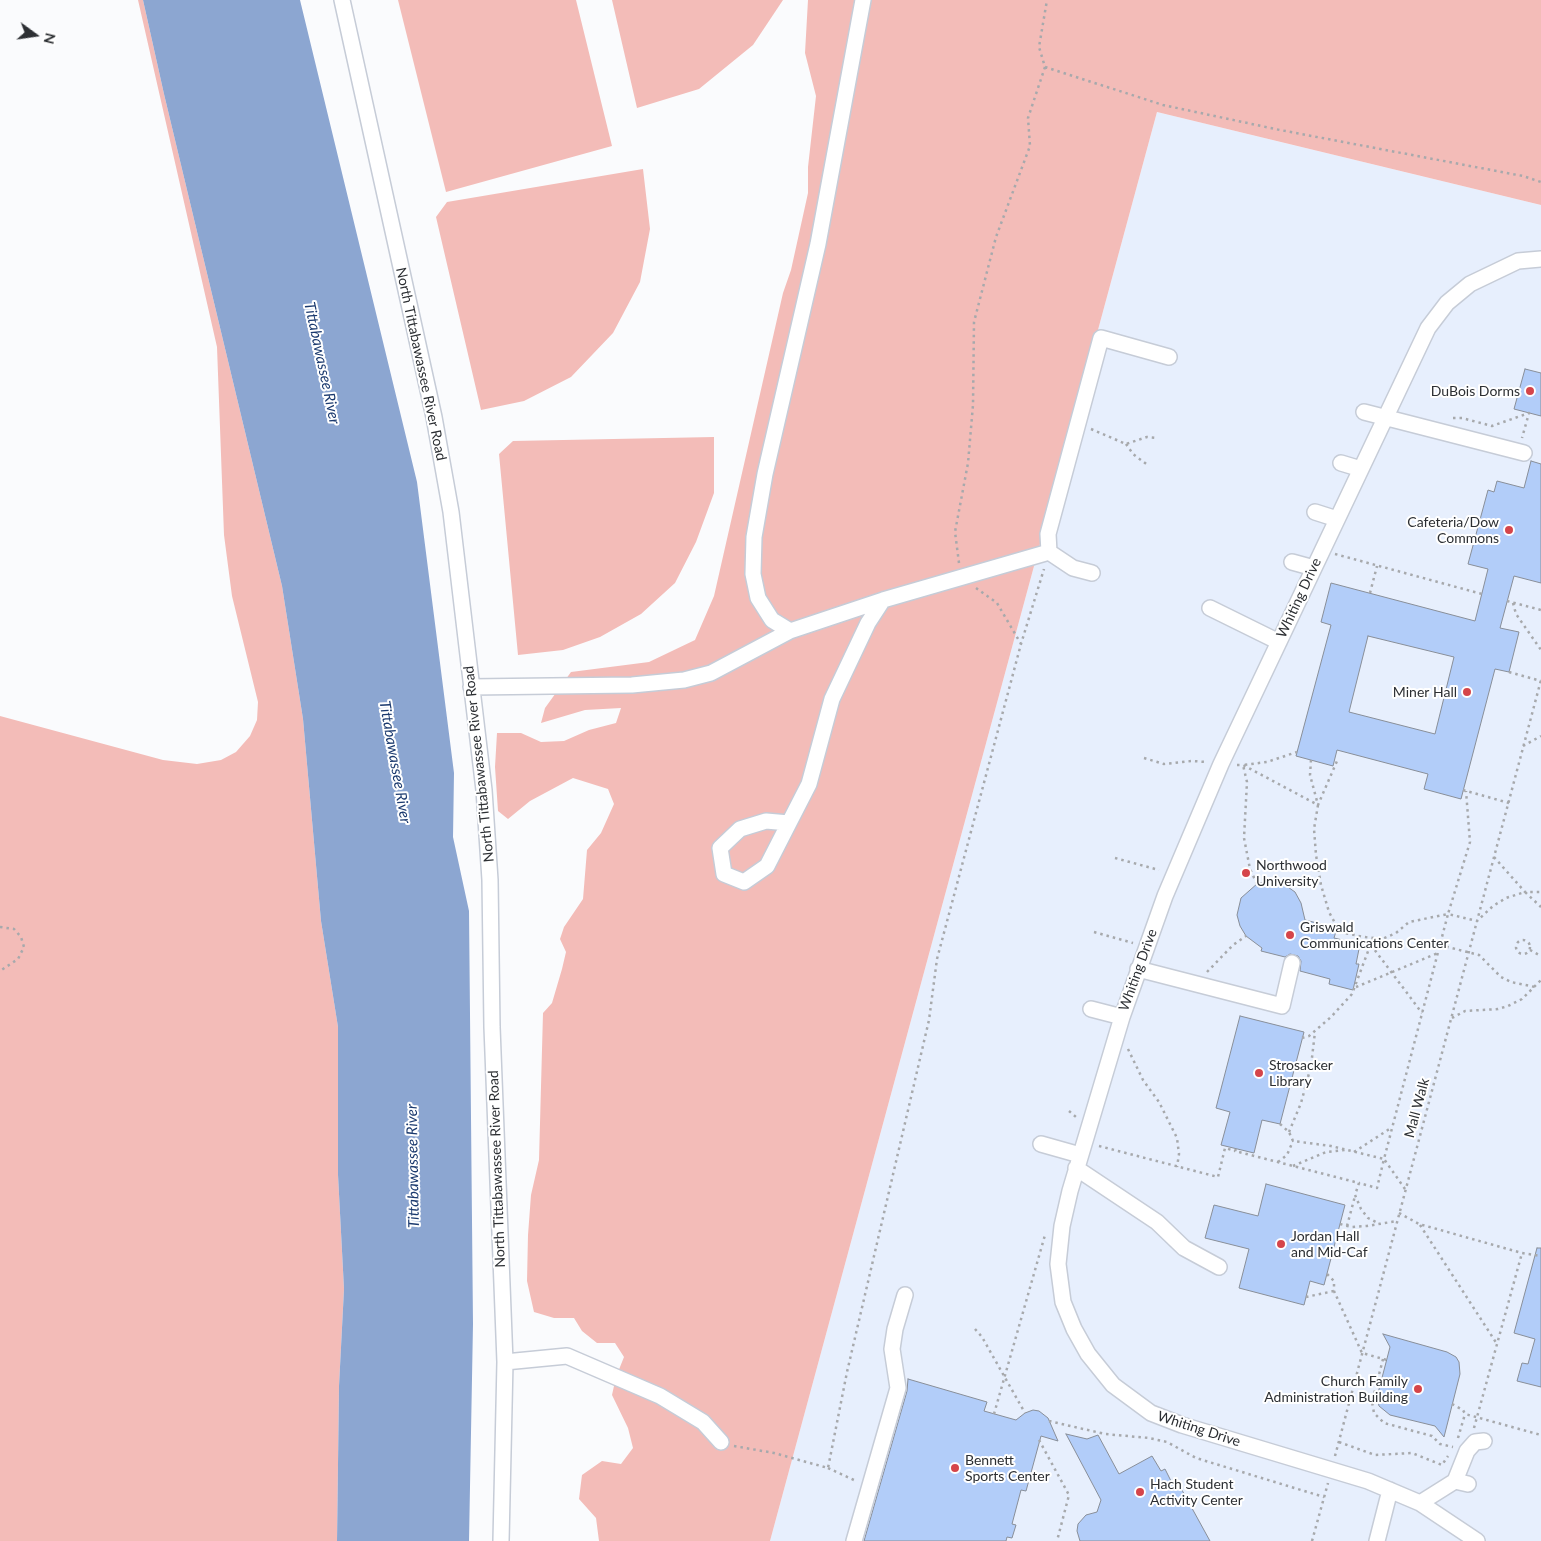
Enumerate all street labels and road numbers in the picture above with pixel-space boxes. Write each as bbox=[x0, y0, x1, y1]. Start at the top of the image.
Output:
street label: North Tittabawassee River Road bbox=[392, 266, 450, 462]
street label: Whiting Drive bbox=[1273, 555, 1325, 641]
street label: North Tittabawassee River Road bbox=[460, 665, 498, 863]
street label: Whiting Drive bbox=[1115, 927, 1161, 1013]
street label: North Tittabawassee River Road bbox=[485, 1070, 509, 1268]
street label: Mall Walk bbox=[1401, 1076, 1433, 1140]
street label: Whiting Drive bbox=[1155, 1408, 1243, 1450]

